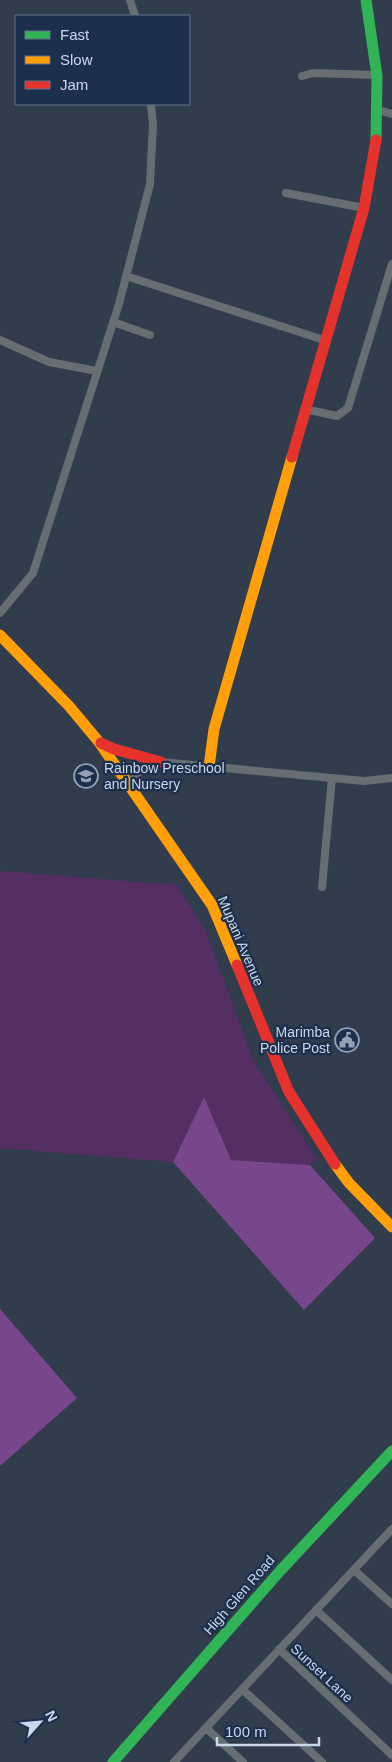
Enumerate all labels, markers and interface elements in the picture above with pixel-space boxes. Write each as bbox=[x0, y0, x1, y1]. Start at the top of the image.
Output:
legend bbox=[15, 15, 190, 105]
text: Fast bbox=[60, 26, 90, 43]
text: Slow bbox=[60, 51, 93, 68]
text: Jam bbox=[60, 76, 88, 93]
place label: Rainbow Preschool and Nursery bbox=[104, 760, 225, 792]
school or university icon: Rainbow Preschool and Nursery bbox=[73, 763, 99, 789]
street label: Mupani Avenue bbox=[215, 894, 267, 989]
place label: Marimba Police Post bbox=[260, 1024, 330, 1056]
public building icon: Marimba Police Post bbox=[334, 1027, 360, 1053]
street label: High Glen Road bbox=[200, 1552, 278, 1638]
street label: Sunset Lane bbox=[288, 1640, 356, 1706]
north arrow bbox=[15, 1697, 65, 1747]
text: N bbox=[42, 1708, 61, 1724]
scale bar bbox=[217, 1714, 320, 1746]
text: 100 m bbox=[225, 1723, 267, 1740]

